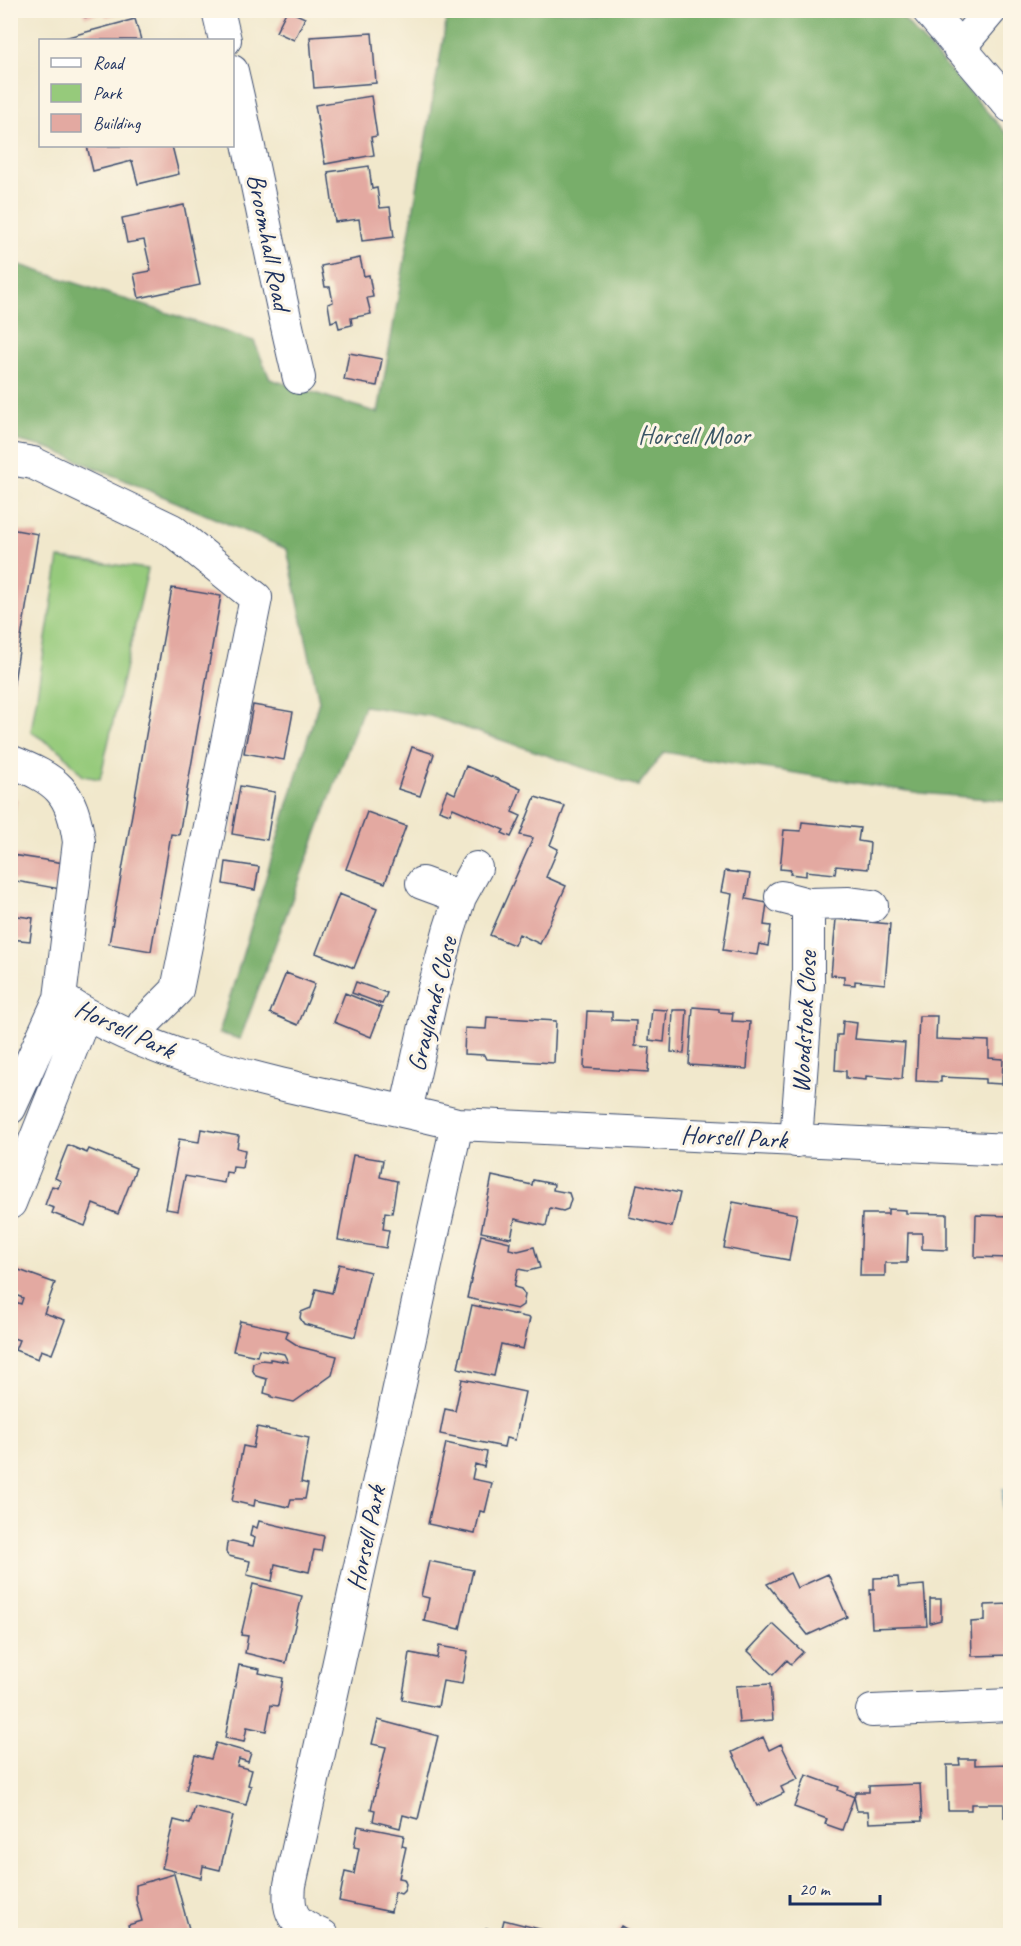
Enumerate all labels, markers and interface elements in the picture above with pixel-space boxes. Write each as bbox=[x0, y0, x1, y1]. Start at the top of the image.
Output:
legend bbox=[39, 39, 234, 147]
text: Road bbox=[93, 52, 126, 74]
text: Park bbox=[93, 82, 123, 104]
text: Building bbox=[93, 112, 142, 134]
street label: Broomhall Road bbox=[240, 171, 299, 317]
park label: Horsell Moor bbox=[638, 419, 752, 452]
street label: Graylands Close bbox=[399, 932, 465, 1075]
street label: Woodstock Close bbox=[784, 949, 824, 1094]
street label: Horsell Park bbox=[70, 992, 182, 1067]
street label: Horsell Park bbox=[680, 1118, 790, 1156]
street label: Horsell Park bbox=[339, 1480, 394, 1593]
scale bar bbox=[790, 1868, 880, 1906]
text: 20 m bbox=[799, 1878, 832, 1900]

